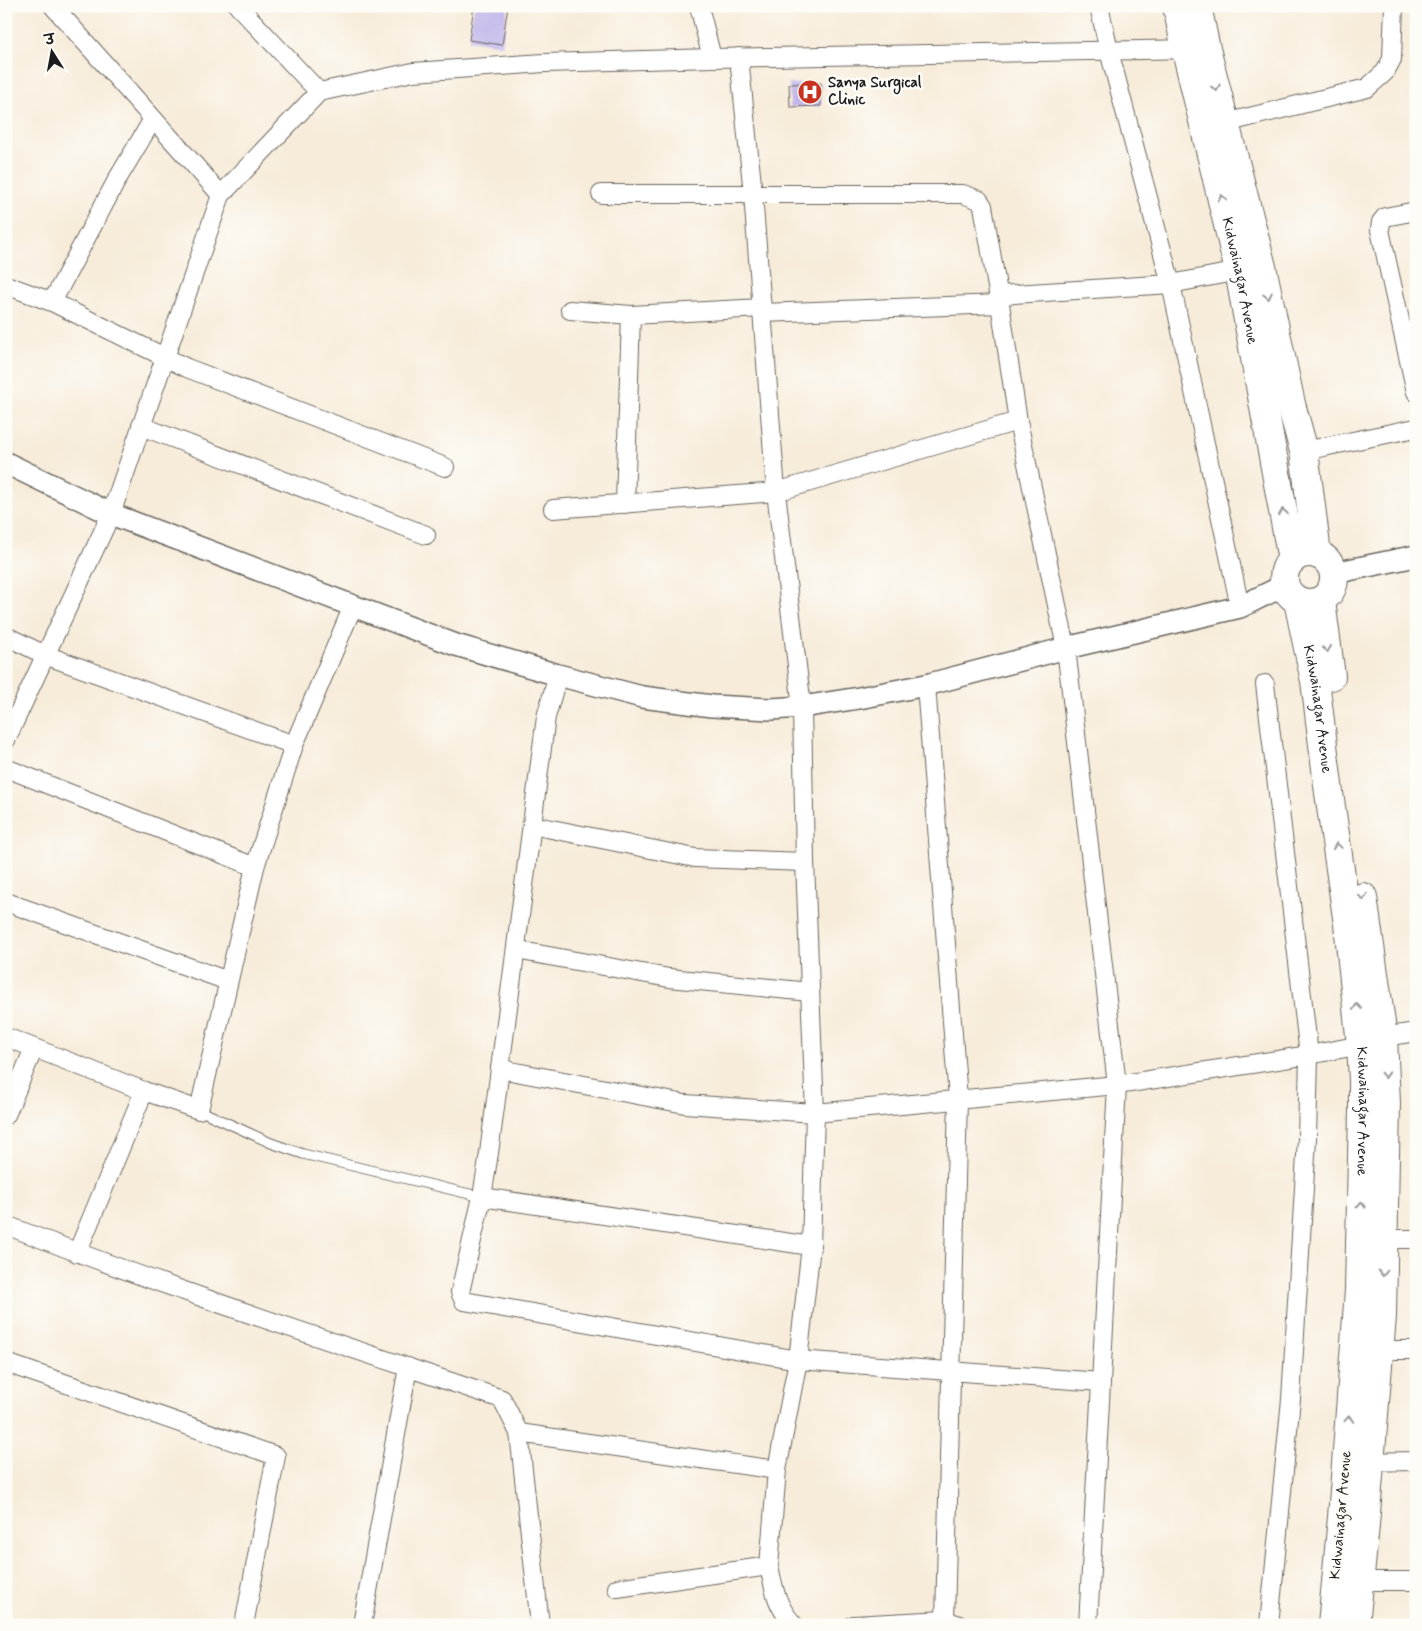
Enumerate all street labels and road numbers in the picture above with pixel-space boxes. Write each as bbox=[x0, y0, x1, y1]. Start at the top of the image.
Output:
street label: Kidwainagar Avenue bbox=[1216, 215, 1262, 346]
street label: Kidwainagar Avenue bbox=[1298, 643, 1336, 774]
street label: Kidwainagar Avenue bbox=[1351, 1046, 1373, 1176]
street label: Kidwainagar Avenue bbox=[1325, 1450, 1358, 1580]

